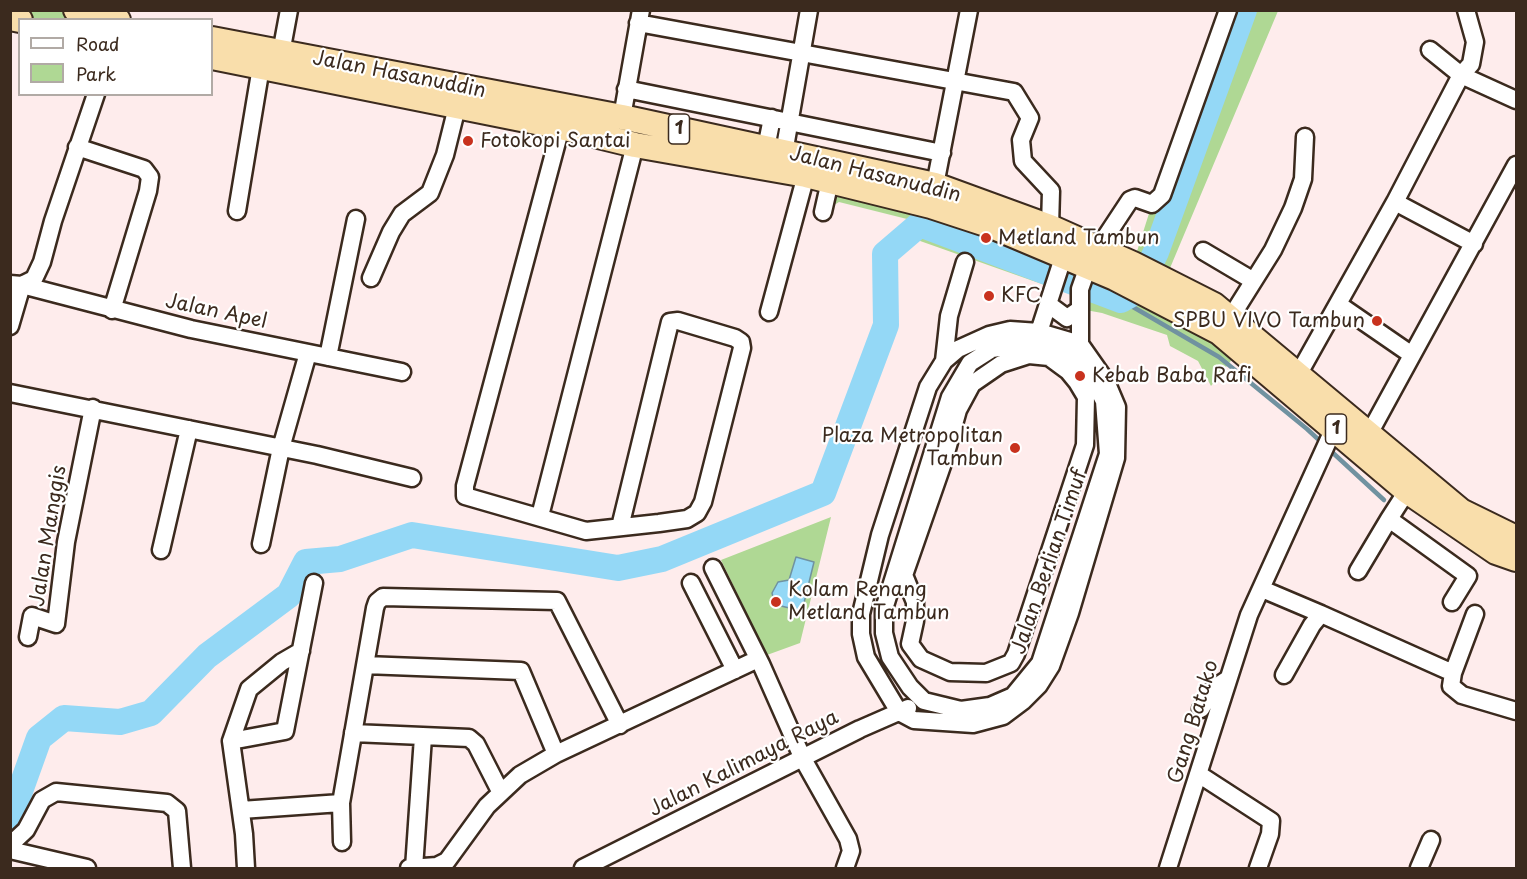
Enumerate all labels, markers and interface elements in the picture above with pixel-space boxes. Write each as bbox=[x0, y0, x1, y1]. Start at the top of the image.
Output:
legend bbox=[18, 18, 213, 96]
text: Road bbox=[76, 30, 120, 57]
street label: Jalan Hasanuddin bbox=[310, 46, 488, 104]
text: Park bbox=[76, 60, 116, 87]
road number: 1 bbox=[668, 114, 690, 144]
place label: Fotokopi Santai bbox=[480, 129, 630, 153]
marker: Fotokopi Santai bbox=[461, 134, 475, 148]
street label: Jalan Hasanuddin bbox=[787, 142, 963, 208]
place label: Metland Tambun bbox=[998, 226, 1160, 250]
marker: Metland Tambun bbox=[979, 231, 993, 245]
place label: KFC bbox=[1001, 284, 1041, 308]
marker: KFC bbox=[982, 289, 996, 303]
street label: Jalan Apel bbox=[163, 290, 269, 334]
place label: SPBU VIVO Tambun bbox=[1172, 309, 1365, 333]
marker: SPBU VIVO Tambun bbox=[1370, 314, 1384, 328]
place label: Kebab Baba Rafi bbox=[1092, 364, 1252, 388]
marker: Kebab Baba Rafi bbox=[1073, 369, 1087, 383]
road number: 1 bbox=[1326, 414, 1346, 444]
place label: Plaza Metropolitan Tambun bbox=[822, 424, 1003, 471]
marker: Plaza Metropolitan Tambun bbox=[1008, 441, 1022, 455]
street label: Jalan Manggis bbox=[26, 464, 72, 608]
street label: Jalan Berlian Timuf bbox=[1007, 467, 1093, 657]
place label: Kolam Renang Metland Tambun bbox=[788, 578, 950, 625]
marker: Kolam Renang Metland Tambun bbox=[769, 595, 783, 609]
street label: Gang Batako bbox=[1164, 657, 1224, 787]
street label: Jalan Kalimaya Raya bbox=[645, 706, 843, 822]

